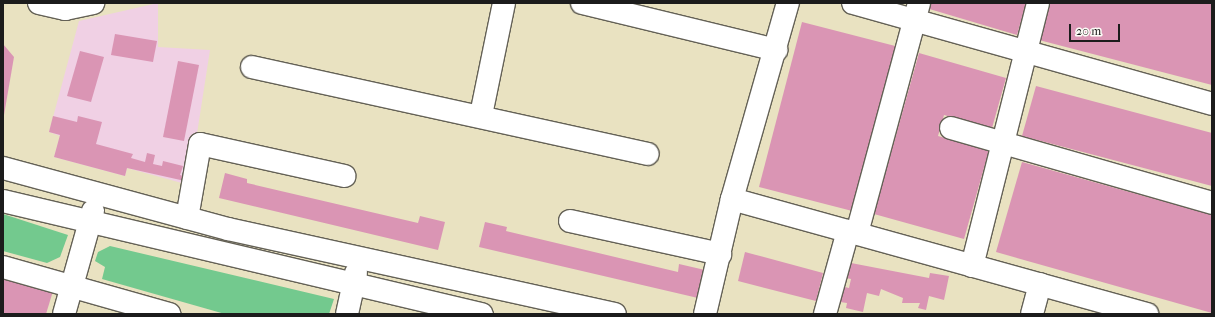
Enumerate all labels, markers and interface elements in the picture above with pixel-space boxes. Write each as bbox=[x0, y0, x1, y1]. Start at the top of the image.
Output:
scale bar bbox=[1071, 16, 1122, 42]
text: 20 m bbox=[1076, 24, 1101, 38]

